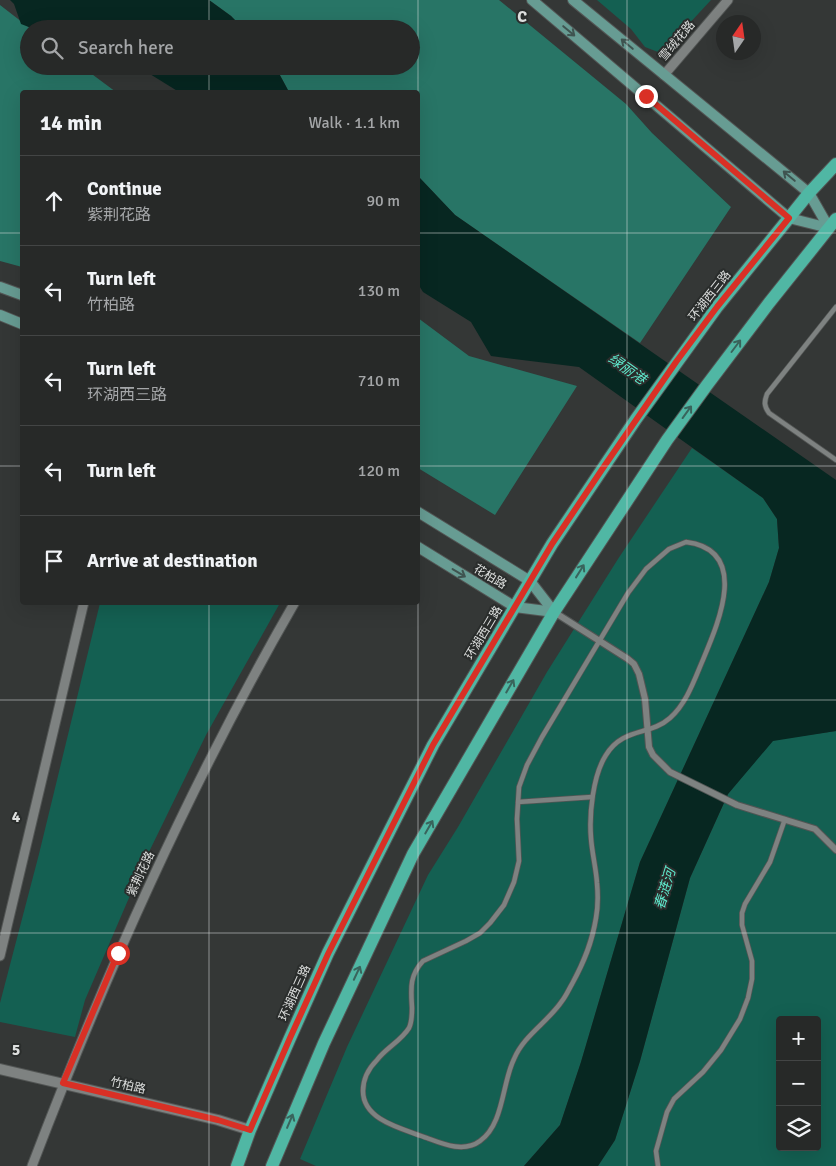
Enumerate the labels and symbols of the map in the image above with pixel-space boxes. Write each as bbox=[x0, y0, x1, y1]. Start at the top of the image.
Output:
text: C bbox=[517, 7, 527, 27]
north arrow bbox=[716, 15, 761, 60]
street label: 雪绒花路 bbox=[656, 18, 698, 64]
one-way arrow bbox=[563, 26, 576, 37]
one-way arrow bbox=[621, 39, 634, 50]
route end bbox=[635, 85, 658, 108]
one-way arrow bbox=[783, 171, 796, 182]
street label: 环湖西三路 bbox=[686, 268, 734, 324]
one-way arrow bbox=[731, 340, 742, 353]
water label: 绿丽港 bbox=[605, 350, 651, 389]
one-way arrow bbox=[682, 405, 692, 419]
street label: 花柏路 bbox=[471, 561, 509, 593]
one-way arrow bbox=[575, 565, 585, 579]
one-way arrow bbox=[452, 568, 466, 578]
street label: 环湖西三路 bbox=[462, 603, 506, 663]
one-way arrow bbox=[506, 680, 516, 694]
text: 4 bbox=[12, 807, 21, 827]
one-way arrow bbox=[424, 820, 434, 835]
street label: 紫荆花路 bbox=[124, 849, 158, 899]
water label: 春涟河 bbox=[651, 864, 680, 912]
route start bbox=[107, 942, 130, 965]
street label: 环湖西三路 bbox=[276, 963, 314, 1023]
one-way arrow bbox=[353, 966, 362, 981]
text: 5 bbox=[12, 1040, 20, 1060]
street label: 竹柏路 bbox=[109, 1075, 147, 1097]
one-way arrow bbox=[286, 1114, 296, 1129]

